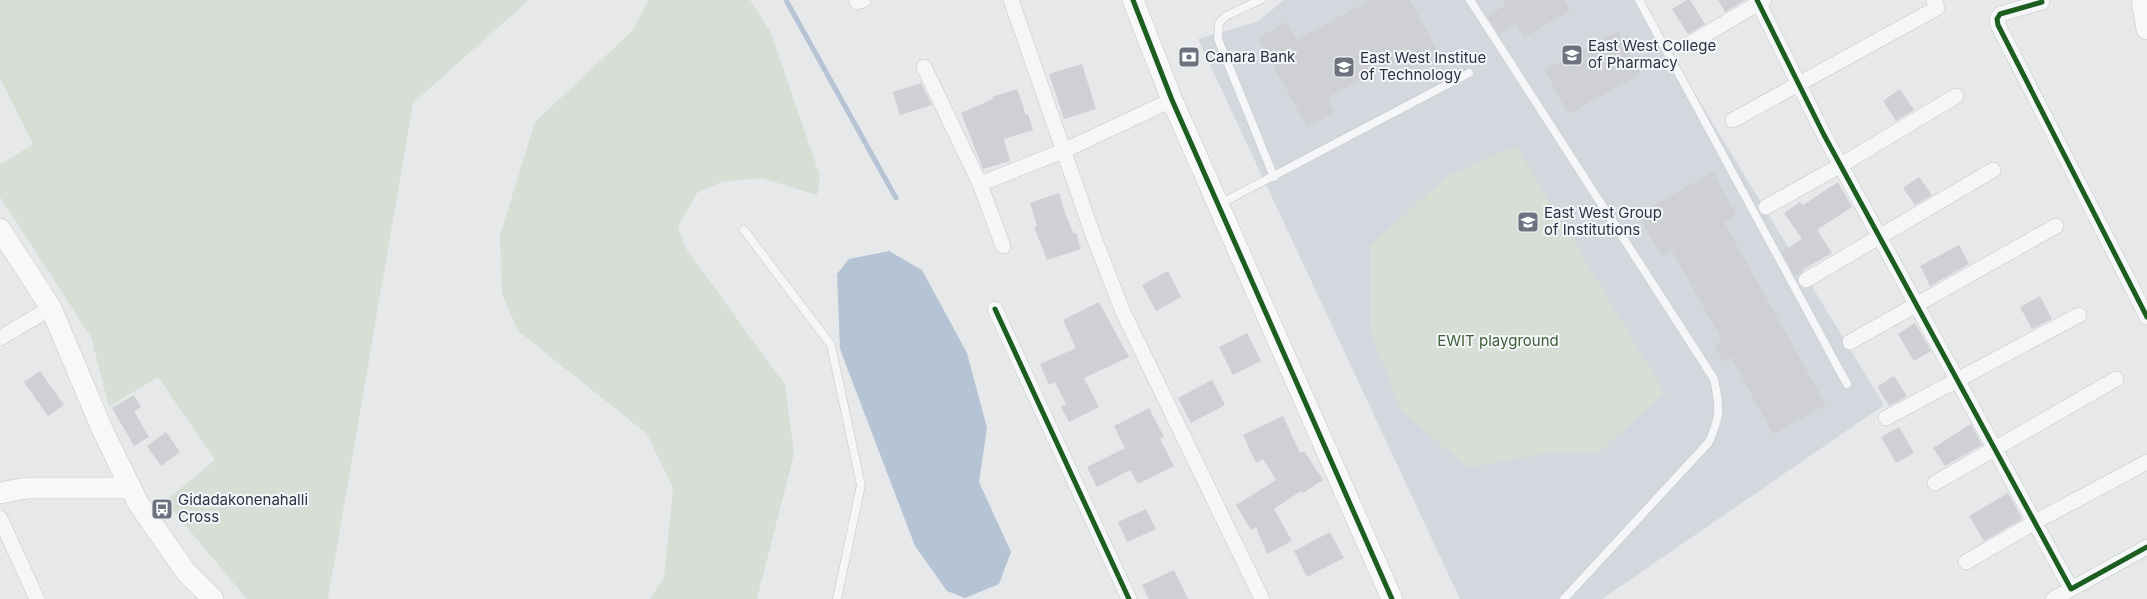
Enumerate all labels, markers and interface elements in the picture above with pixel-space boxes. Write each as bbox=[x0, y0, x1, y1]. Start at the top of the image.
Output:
place label: East West College of Pharmacy bbox=[1588, 36, 1716, 72]
school or university icon: East West College of Pharmacy bbox=[1560, 43, 1584, 67]
bank icon: Canara Bank bbox=[1177, 45, 1201, 69]
place label: Canara Bank bbox=[1205, 47, 1296, 66]
place label: East West Institue of Technology bbox=[1360, 48, 1486, 84]
school or university icon: East West Institue of Technology bbox=[1332, 55, 1356, 79]
place label: East West Group of Institutions bbox=[1544, 203, 1662, 239]
school or university icon: East West Group of Institutions bbox=[1516, 210, 1540, 234]
park label: EWIT playground bbox=[1437, 331, 1559, 350]
place label: Gidadakonenahalli Cross bbox=[178, 490, 308, 526]
bus stop icon: Gidadakonenahalli Cross bbox=[150, 497, 174, 521]

